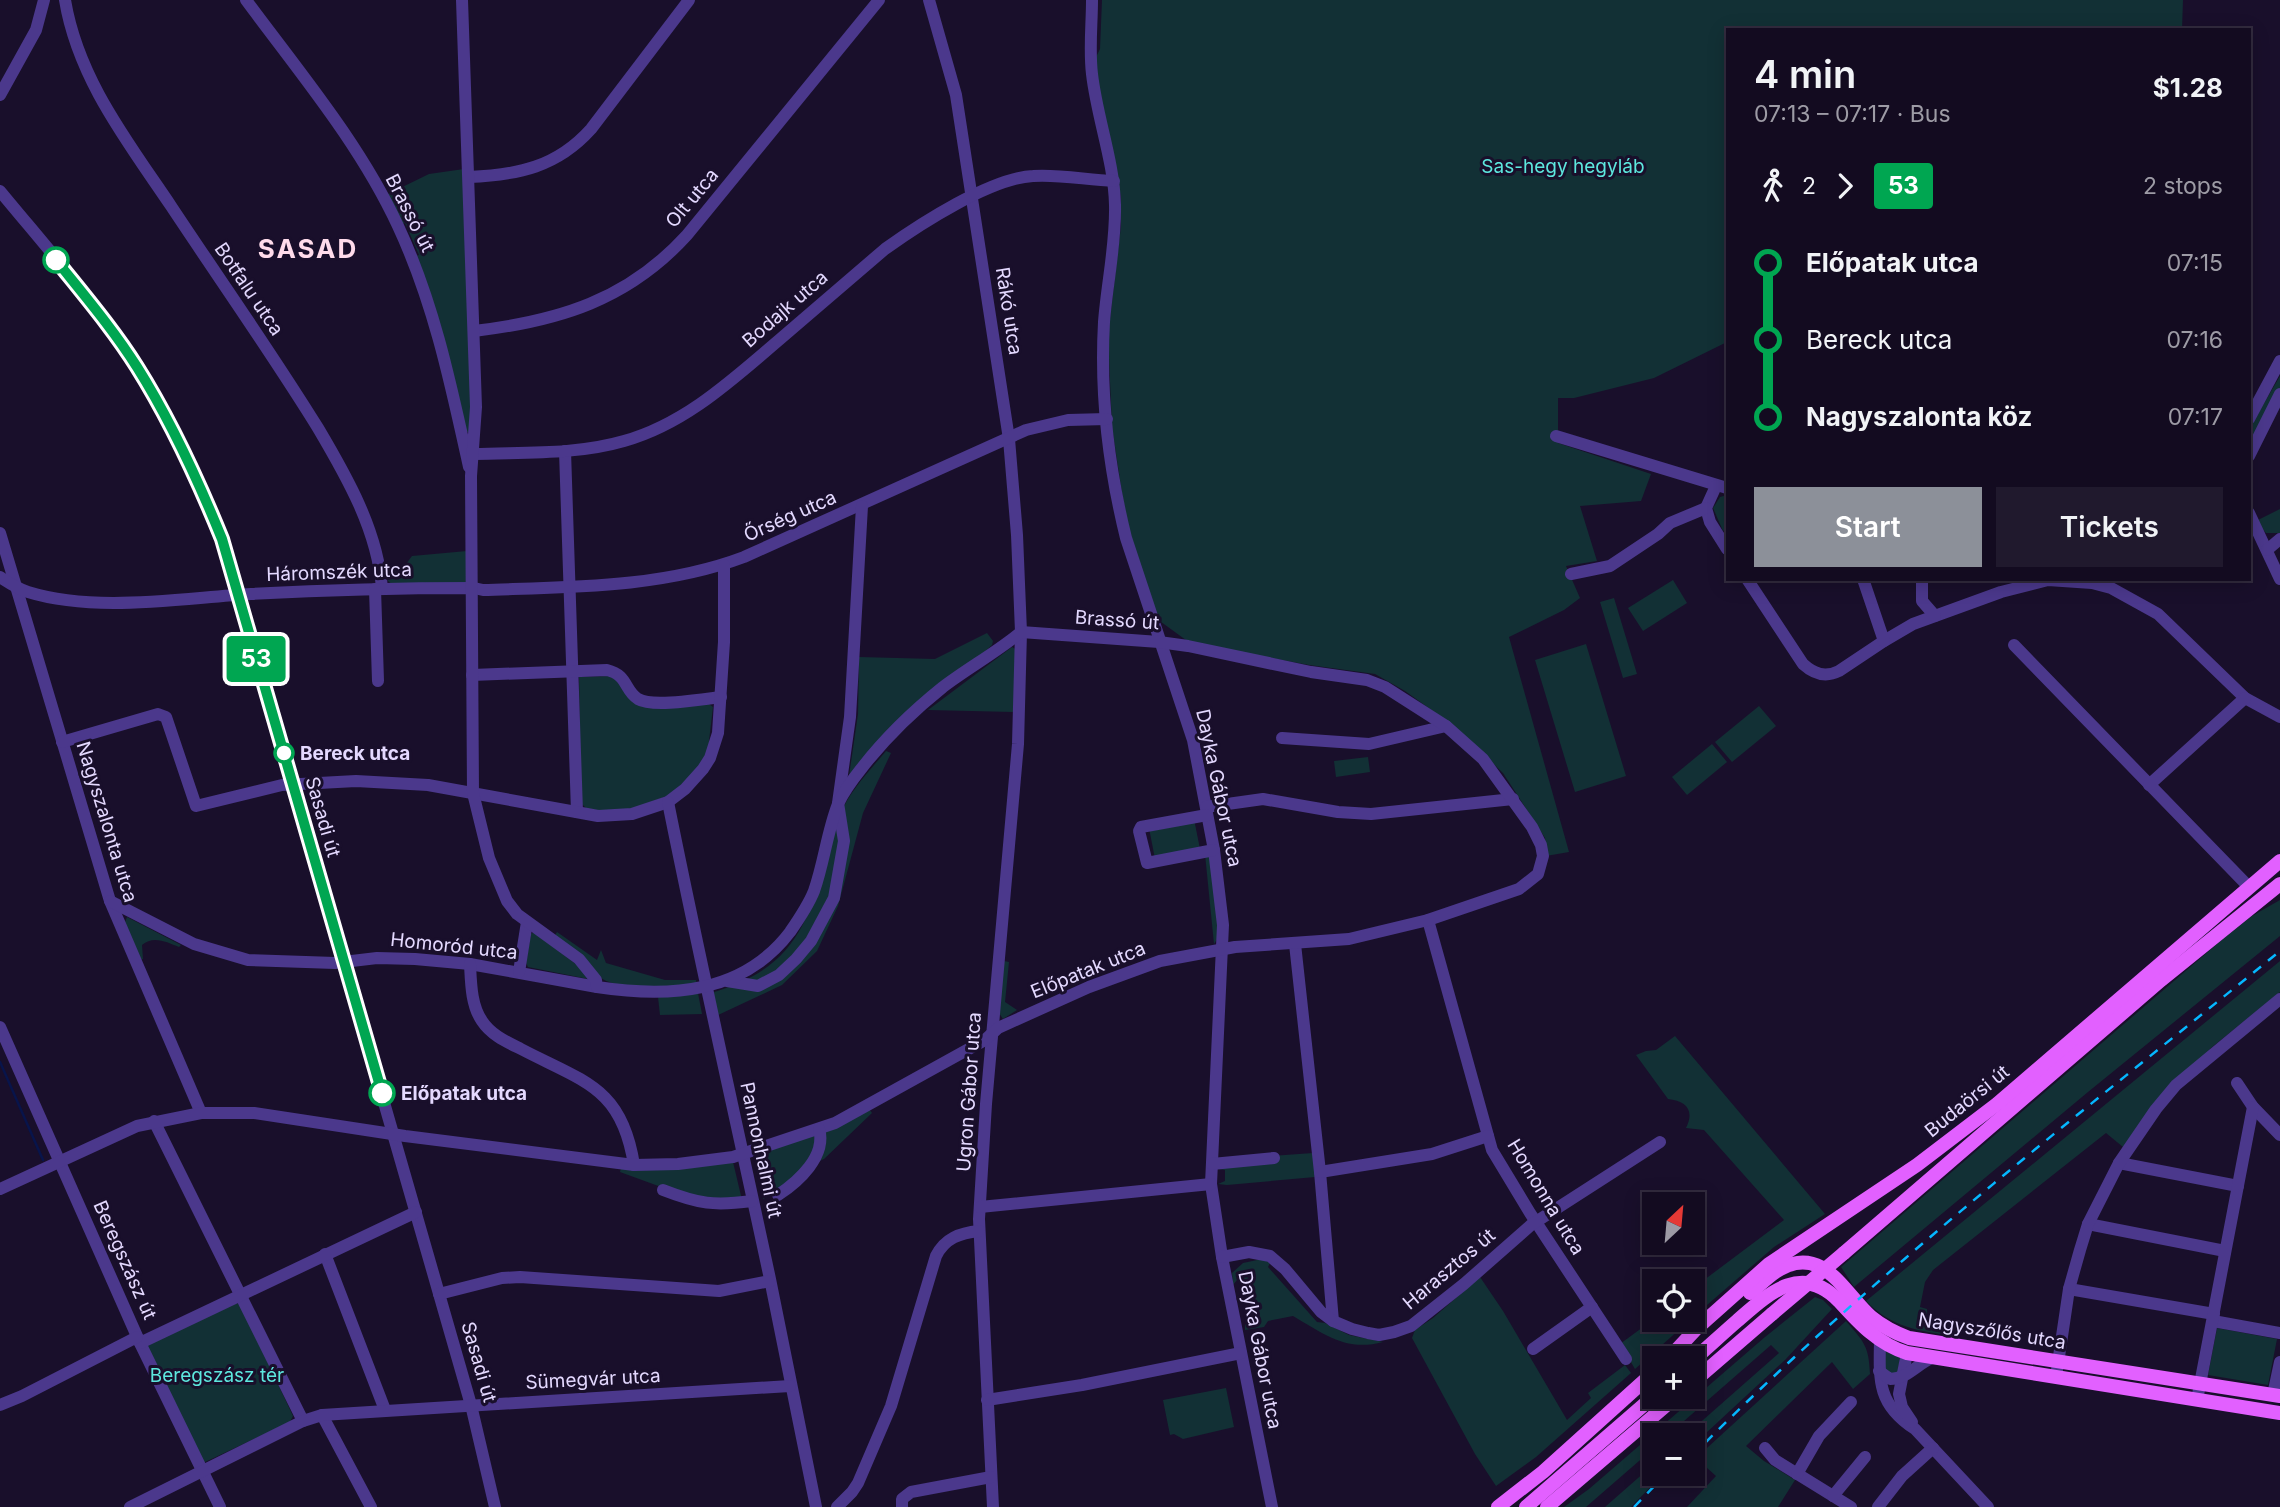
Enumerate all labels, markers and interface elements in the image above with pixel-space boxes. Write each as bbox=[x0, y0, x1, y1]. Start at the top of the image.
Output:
text: 4 min bbox=[1754, 51, 1856, 97]
text: $1.28 bbox=[2153, 72, 2223, 103]
text: 07:13 – 07:17 · Bus bbox=[1754, 100, 1951, 128]
park label: Sas-hegy hegyláb bbox=[1481, 155, 1645, 178]
street label: Olt utca bbox=[661, 164, 723, 232]
icon: walk bbox=[1754, 167, 1792, 205]
icon: forward bbox=[1826, 167, 1864, 205]
street label: Brassó út bbox=[381, 170, 439, 256]
text: 53 bbox=[1888, 171, 1919, 200]
text: 2 bbox=[1802, 172, 1816, 200]
text: 2 stops bbox=[2143, 172, 2223, 200]
district label: SASAD bbox=[258, 233, 358, 264]
street label: Botfalu utca bbox=[210, 238, 288, 340]
unlabelled marker bbox=[43, 247, 69, 273]
text: Előpatak utca bbox=[1806, 247, 1979, 278]
text: 07:15 bbox=[2167, 249, 2223, 277]
street label: Rákó utca bbox=[991, 265, 1027, 357]
street label: Bodajk utca bbox=[738, 266, 832, 352]
text: Bereck utca bbox=[1806, 324, 1952, 355]
text: 07:16 bbox=[2166, 326, 2223, 354]
text: Nagyszalonta köz bbox=[1806, 401, 2032, 432]
text: 07:17 bbox=[2168, 403, 2223, 431]
street label: Őrség utca bbox=[740, 485, 840, 547]
button: Start bbox=[1754, 487, 1982, 567]
button: Tickets bbox=[1996, 487, 2223, 567]
street label: Háromszék utca bbox=[266, 558, 412, 586]
street label: Brassó út bbox=[1074, 606, 1160, 634]
line badge: 53 bbox=[224, 636, 288, 682]
text: 53 bbox=[241, 644, 271, 673]
street label: Dayka Gábor utca bbox=[1191, 707, 1247, 869]
street label: Nagyszalonta utca bbox=[72, 739, 142, 905]
place label: Bereck utca bbox=[300, 742, 410, 765]
marker: Bereck utca bbox=[274, 743, 294, 763]
street label: Sasadi út bbox=[301, 774, 345, 860]
street label: Homoród utca bbox=[389, 928, 519, 964]
street label: Előpatak utca bbox=[1027, 937, 1149, 1003]
street label: Ugron Gábor utca bbox=[952, 1011, 986, 1173]
street label: Budaörsi út bbox=[1920, 1060, 2014, 1142]
marker: Előpatak utca bbox=[369, 1080, 395, 1106]
street label: Pannonhalmi út bbox=[735, 1080, 787, 1220]
place label: Előpatak utca bbox=[401, 1082, 527, 1105]
street label: Homonna utca bbox=[1502, 1135, 1590, 1259]
north arrow bbox=[1642, 1192, 1704, 1255]
map controls bbox=[1642, 1192, 1705, 1486]
street label: Beregszász út bbox=[89, 1197, 161, 1323]
street label: Harasztos út bbox=[1398, 1224, 1500, 1314]
street label: Dayka Gábor utca bbox=[1233, 1269, 1287, 1431]
button: locate bbox=[1642, 1269, 1705, 1332]
street label: Nagyszőlős utca bbox=[1916, 1308, 2068, 1354]
street label: Sasadi út bbox=[457, 1319, 501, 1405]
button: + bbox=[1642, 1346, 1705, 1409]
park label: Beregszász tér bbox=[150, 1364, 284, 1387]
street label: Sümegvár utca bbox=[525, 1364, 661, 1394]
button: − bbox=[1642, 1423, 1705, 1486]

